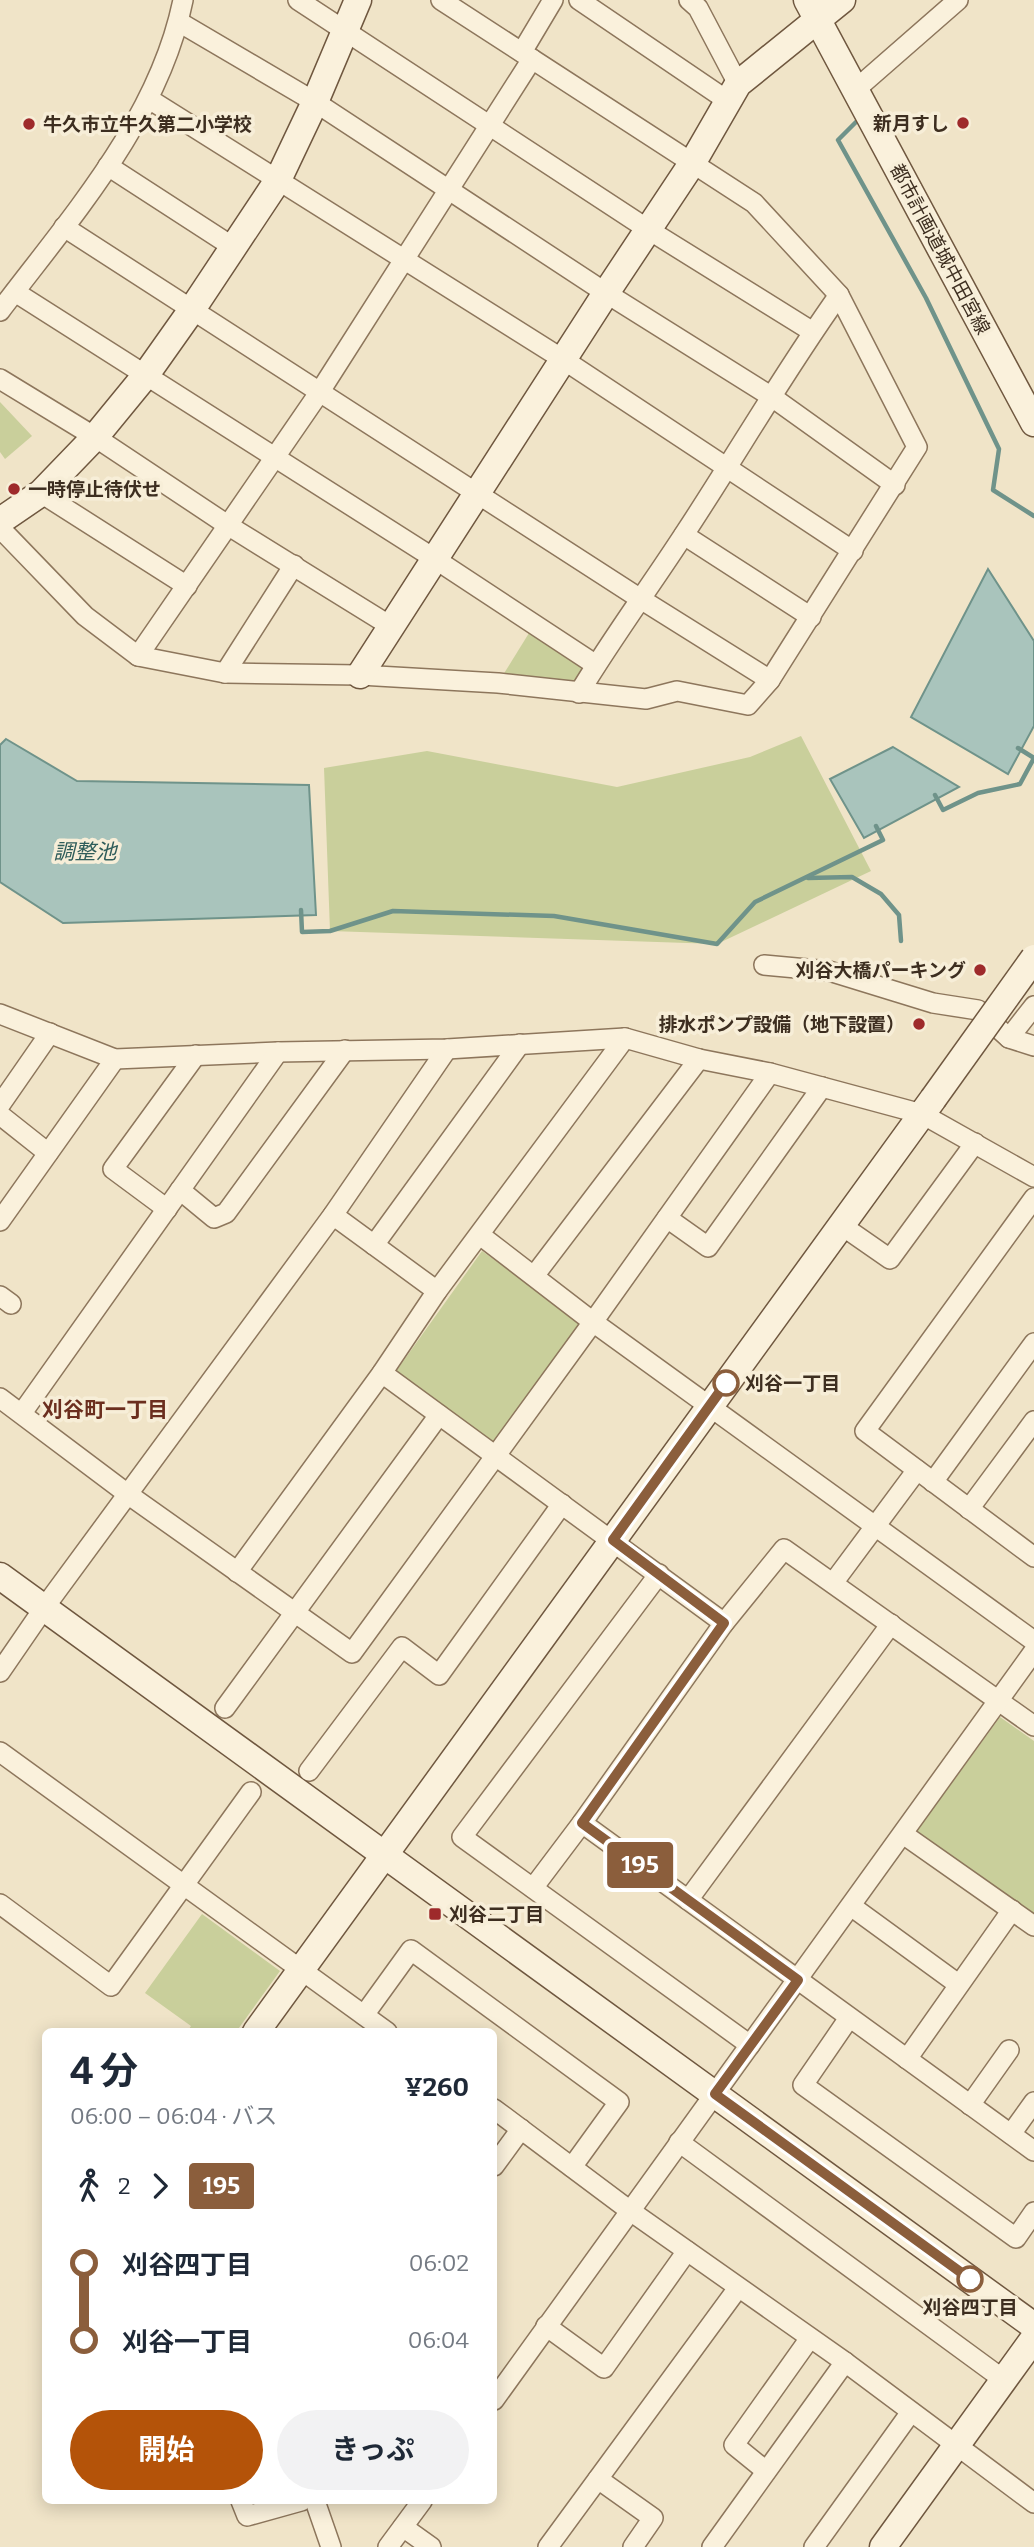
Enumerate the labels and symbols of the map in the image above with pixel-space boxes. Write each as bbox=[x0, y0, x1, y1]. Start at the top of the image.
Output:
place label: 新月すし bbox=[873, 112, 949, 135]
place label: 牛久市立牛久第二小学校 bbox=[43, 113, 252, 136]
marker: 新月すし bbox=[955, 115, 971, 131]
marker: 牛久市立牛久第二小学校 bbox=[21, 116, 37, 132]
street label: 都市計画道城中田宮線 bbox=[885, 160, 995, 338]
place label: 一時停止待伏せ bbox=[28, 478, 161, 501]
marker: 一時停止待伏せ bbox=[6, 481, 22, 497]
water label: 調整池 bbox=[54, 839, 118, 865]
place label: 刈谷大橋パーキング bbox=[796, 959, 966, 982]
marker: 刈谷大橋パーキング bbox=[972, 962, 988, 978]
place label: 排水ポンプ設備（地下設置） bbox=[659, 1013, 905, 1036]
marker: 排水ポンプ設備（地下設置） bbox=[911, 1016, 927, 1032]
marker: 刈谷一丁目 bbox=[713, 1370, 739, 1396]
place label: 刈谷一丁目 bbox=[745, 1372, 840, 1395]
district label: 刈谷町一丁目 bbox=[42, 1397, 168, 1423]
line badge: 195 bbox=[600, 1842, 680, 1888]
place label: 刈谷二丁目 bbox=[449, 1903, 544, 1926]
marker: 刈谷二丁目 bbox=[427, 1906, 443, 1922]
marker: 刈谷四丁目 bbox=[957, 2266, 983, 2292]
place label: 刈谷四丁目 bbox=[922, 2296, 1018, 2319]

